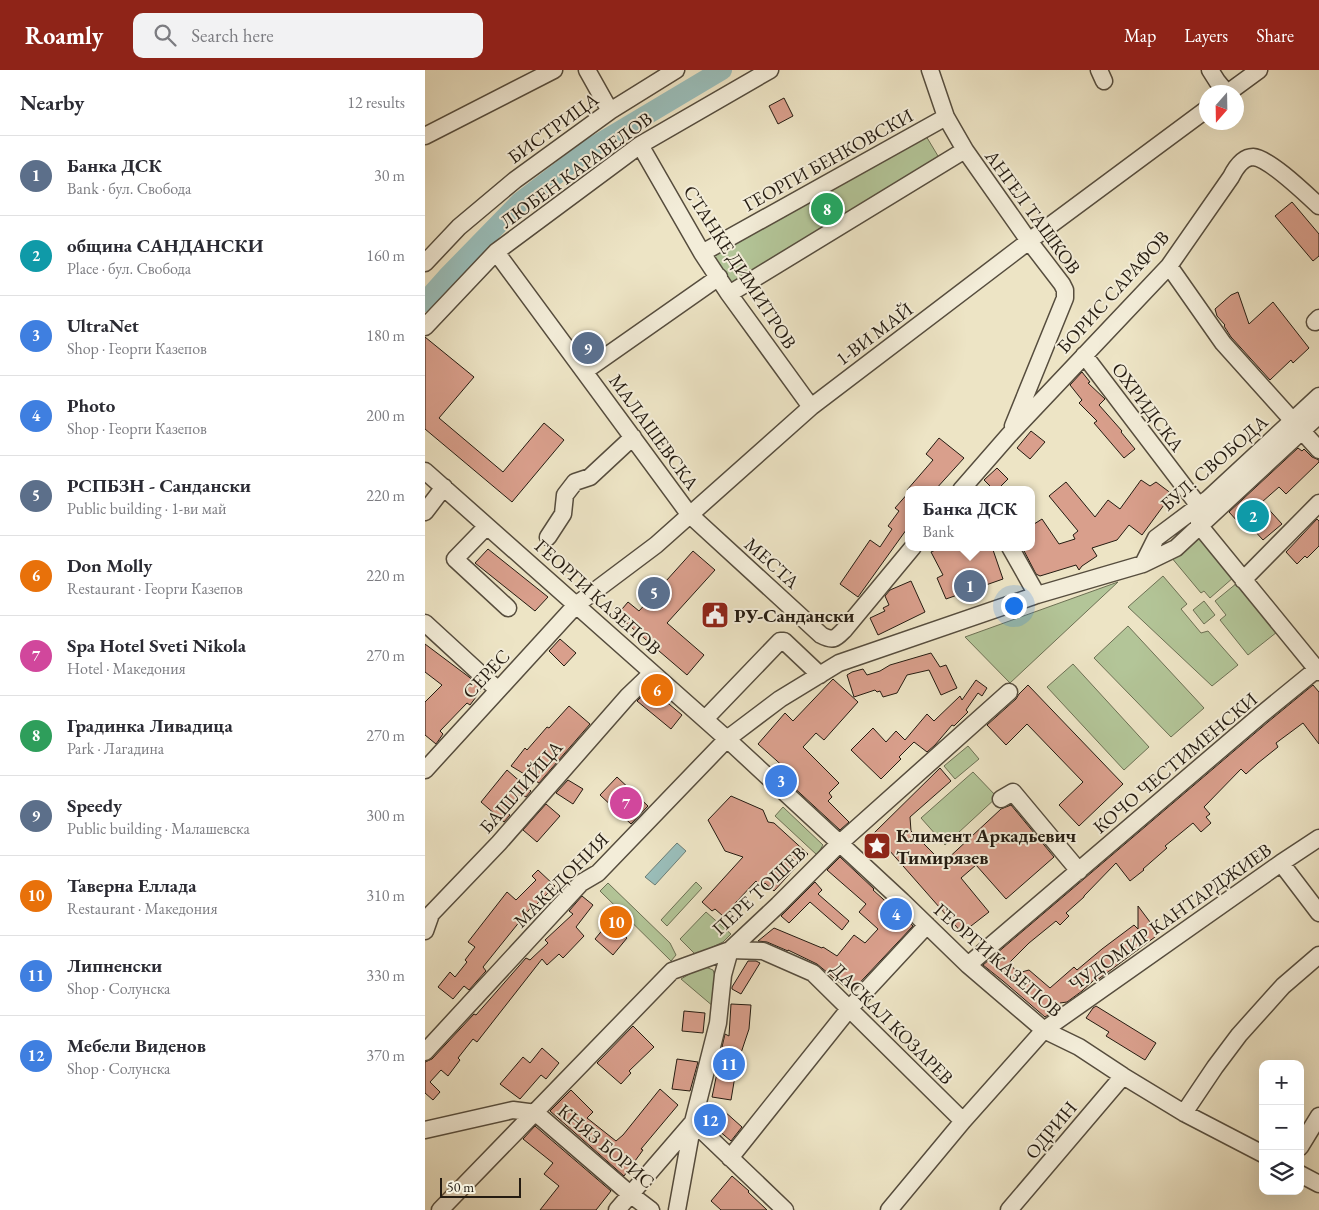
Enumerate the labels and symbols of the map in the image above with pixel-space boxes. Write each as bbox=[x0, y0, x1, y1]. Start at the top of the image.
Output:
north arrow bbox=[1199, 85, 1244, 130]
street label: БИСТРИЦА bbox=[503, 86, 604, 169]
street label: ГЕОРГИ БЕНКОВСКИ bbox=[739, 103, 917, 217]
street label: ЛЮБЕН КАРАВЕЛОВ bbox=[495, 106, 657, 234]
street label: АНГЕЛ ТАШКОВ bbox=[979, 144, 1087, 279]
street label: СТАНКЕ ДИМИТРОВ bbox=[678, 180, 802, 354]
pin: 8 bbox=[811, 190, 843, 228]
street label: БОРИС САРАФОВ bbox=[1051, 225, 1175, 359]
street label: 1-ВИ МАЙ bbox=[831, 297, 917, 371]
pin: 9 bbox=[572, 329, 604, 367]
street label: ОХРИДСКА bbox=[1106, 357, 1190, 457]
street label: МАЛАШЕВСКА bbox=[603, 369, 705, 496]
street label: БУЛ. СВОБОДА bbox=[1155, 409, 1274, 517]
pin: 2 bbox=[1237, 497, 1269, 535]
street label: МЕСТА bbox=[739, 532, 805, 595]
street label: ГЕОРГИ КАЗЕПОВ bbox=[529, 534, 667, 660]
pin: 1 bbox=[954, 567, 986, 605]
pin: 5 bbox=[638, 574, 670, 612]
your location bbox=[1001, 593, 1027, 619]
public building icon: РУ-Сандански bbox=[700, 600, 730, 630]
place label: РУ-Сандански bbox=[734, 603, 855, 628]
street label: СЕРЕС bbox=[457, 644, 515, 704]
pin: 6 bbox=[641, 671, 673, 709]
street label: КОЧО ЧЕСТИМЕНСКИ bbox=[1088, 687, 1262, 839]
street label: БАШЛИЙЦА bbox=[474, 735, 569, 839]
pin: 3 bbox=[765, 762, 797, 800]
pin: 7 bbox=[610, 784, 642, 822]
place label: Климент Аркадьевич Тимирязев bbox=[896, 823, 1076, 870]
street label: МАКЕДОНИЯ bbox=[508, 827, 614, 933]
place icon: Климент Аркадьевич Тимирязев bbox=[862, 831, 892, 861]
street label: ЧУДОМИР КАНТАРДЖИЕВ bbox=[1064, 837, 1276, 997]
street label: ПЕРЕ ТОШЕВ bbox=[707, 841, 811, 941]
pin: 4 bbox=[880, 895, 912, 933]
street label: ГЕОРГИ КАЗЕПОВ bbox=[929, 897, 1067, 1023]
pin: 10 bbox=[600, 903, 632, 941]
street label: ДАСКАЛ КОЗАРЕВ bbox=[825, 956, 959, 1090]
pin: 11 bbox=[713, 1045, 745, 1083]
street label: ОДРИН bbox=[1019, 1096, 1083, 1164]
street label: КНЯЗ БОРИС bbox=[552, 1098, 660, 1194]
pin: 12 bbox=[694, 1101, 726, 1139]
scale bar bbox=[440, 1175, 521, 1198]

